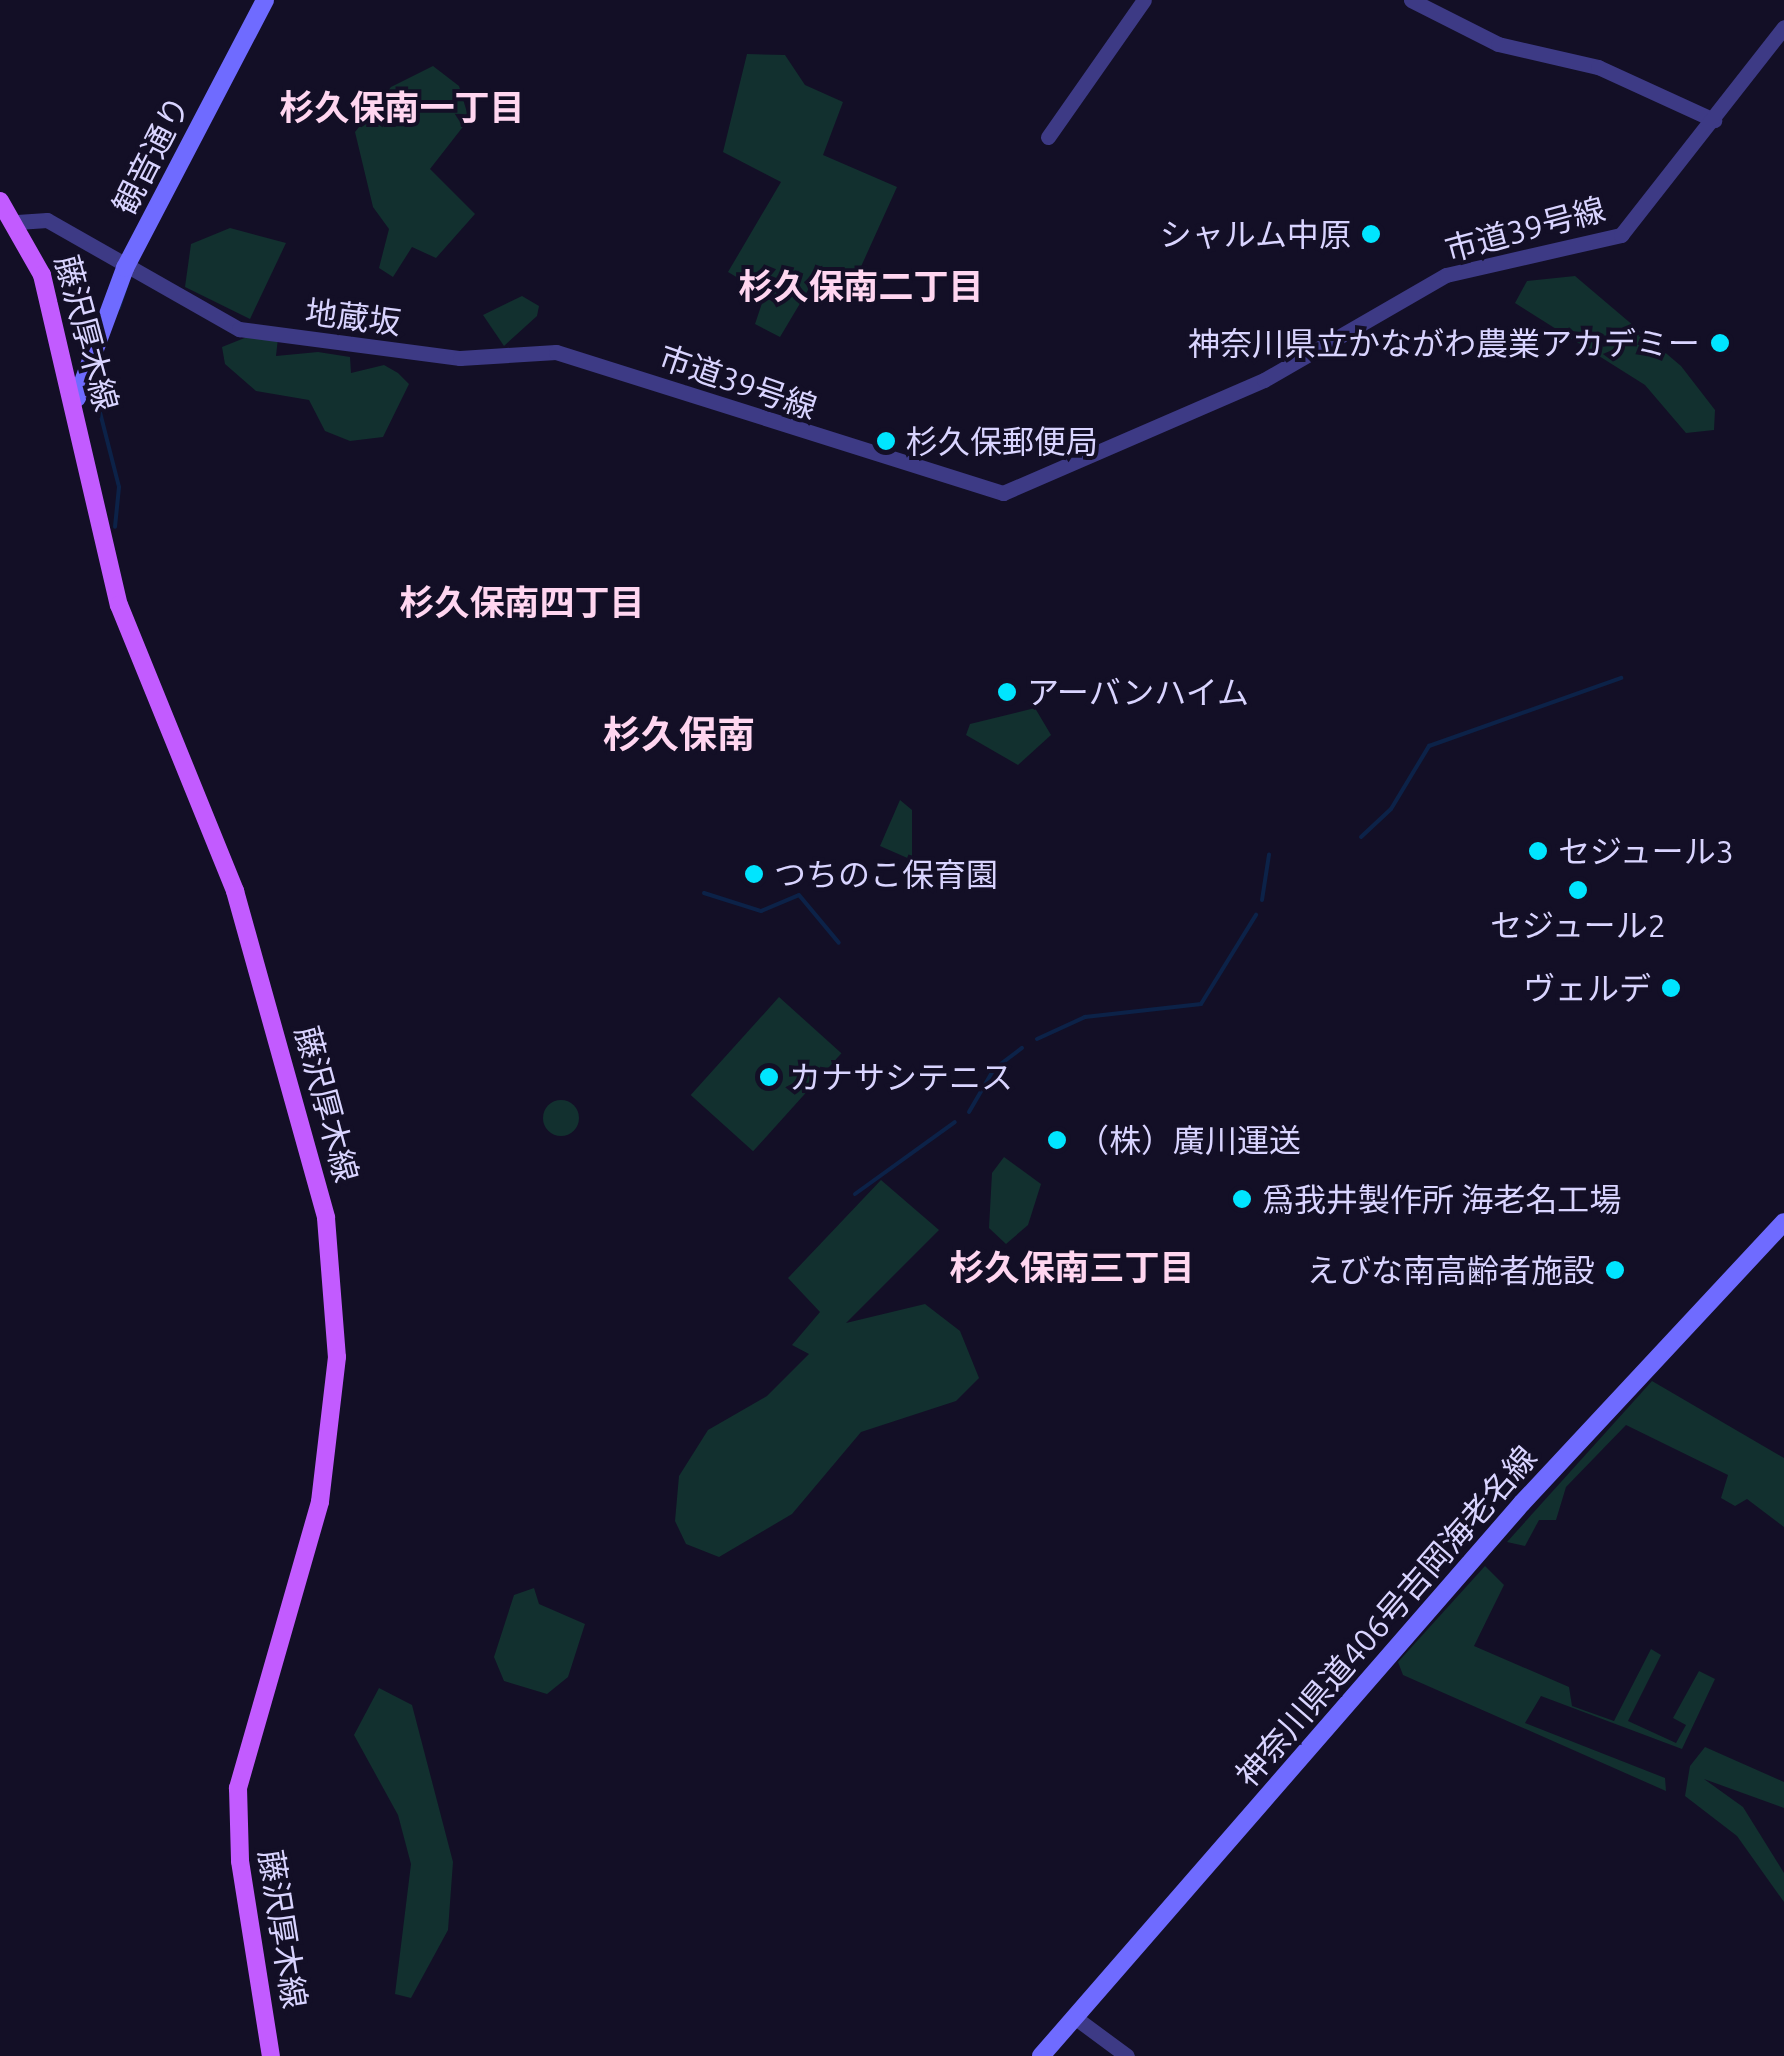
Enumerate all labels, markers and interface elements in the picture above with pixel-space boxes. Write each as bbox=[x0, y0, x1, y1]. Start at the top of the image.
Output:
district label: 杉久保南一丁目 bbox=[280, 86, 524, 128]
street label: 観音通り bbox=[105, 89, 197, 221]
street label: 市道39号線 bbox=[1441, 189, 1609, 269]
place label: シャルム中原 bbox=[1159, 215, 1351, 253]
marker: シャルム中原 bbox=[1360, 223, 1382, 245]
street label: 藤沢厚木線 bbox=[48, 251, 126, 415]
district label: 杉久保南二丁目 bbox=[739, 265, 983, 307]
street label: 地蔵坂 bbox=[303, 292, 403, 342]
place label: 神奈川県立かながわ農業アカデミー bbox=[1188, 324, 1700, 362]
marker: 神奈川県立かながわ農業アカデミー bbox=[1709, 332, 1731, 354]
street label: 市道39号線 bbox=[654, 337, 822, 427]
place label: 杉久保郵便局 bbox=[906, 422, 1098, 460]
marker: 杉久保郵便局 bbox=[875, 430, 897, 452]
district label: 杉久保南四丁目 bbox=[400, 581, 644, 623]
place label: アーバンハイム bbox=[1027, 673, 1249, 711]
marker: アーバンハイム bbox=[996, 681, 1018, 703]
district label: 杉久保南 bbox=[603, 712, 755, 758]
place label: セジュール3 bbox=[1558, 832, 1736, 870]
marker: セジュール3 bbox=[1527, 840, 1549, 862]
place label: つちのこ保育園 bbox=[774, 855, 998, 893]
marker: つちのこ保育園 bbox=[743, 863, 765, 885]
marker: セジュール2 bbox=[1567, 879, 1589, 901]
place label: セジュール2 bbox=[1489, 906, 1667, 944]
place label: ヴェルデ bbox=[1523, 969, 1651, 1007]
marker: ヴェルデ bbox=[1660, 977, 1682, 999]
street label: 藤沢厚木線 bbox=[288, 1022, 366, 1186]
place label: カナサシテニス bbox=[789, 1058, 1013, 1096]
marker: カナサシテニス bbox=[758, 1066, 780, 1088]
place label: （株）廣川運送 bbox=[1077, 1121, 1301, 1159]
marker: （株）廣川運送 bbox=[1046, 1129, 1068, 1151]
place label: 爲我井製作所 海老名工場 bbox=[1262, 1180, 1621, 1218]
marker: 爲我井製作所 海老名工場 bbox=[1231, 1188, 1253, 1210]
district label: 杉久保南三丁目 bbox=[950, 1246, 1194, 1288]
place label: えびな南高齢者施設 bbox=[1307, 1251, 1595, 1289]
marker: えびな南高齢者施設 bbox=[1604, 1259, 1626, 1281]
street label: 神奈川県道406号吉岡海老名線 bbox=[1228, 1438, 1544, 1794]
street label: 藤沢厚木線 bbox=[252, 1847, 314, 2011]

